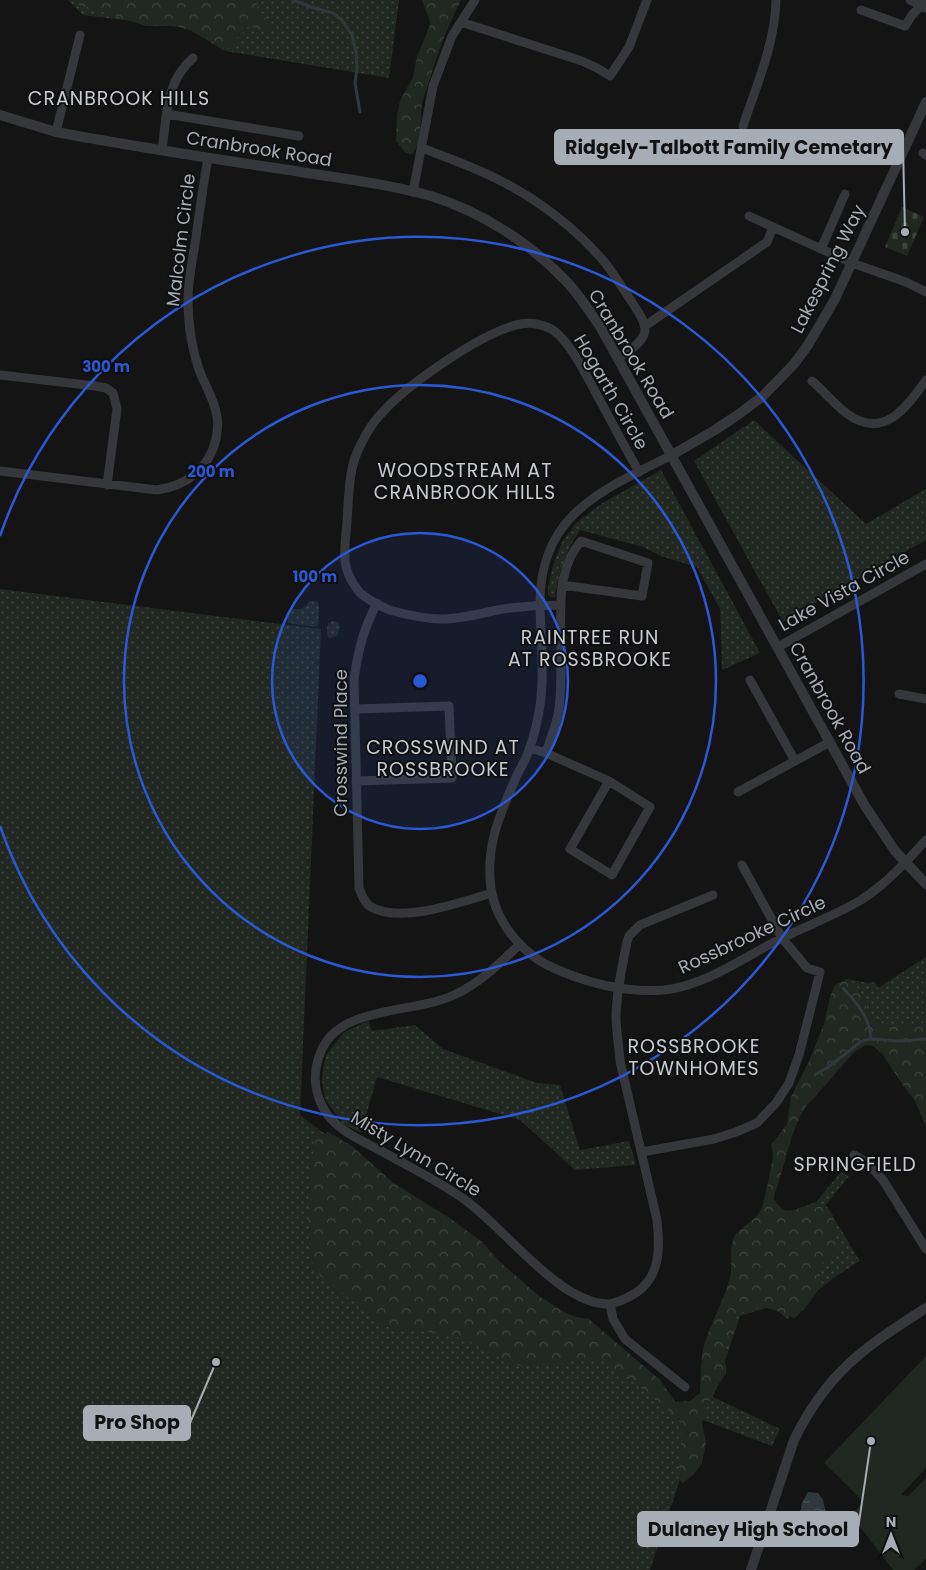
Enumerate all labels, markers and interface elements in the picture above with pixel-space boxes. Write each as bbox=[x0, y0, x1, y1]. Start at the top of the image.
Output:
district label: CRANBROOK HILLS bbox=[28, 85, 210, 112]
street label: Cranbrook Road bbox=[184, 125, 334, 172]
callout: Ridgely-Talbott Family Cemetary bbox=[555, 130, 903, 164]
text: Ridgely-Talbott Family Cemetary bbox=[565, 134, 894, 161]
street label: Malcolm Circle bbox=[160, 172, 201, 308]
street label: Lakespring Way bbox=[784, 200, 871, 337]
street label: Cranbrook Road bbox=[583, 284, 680, 423]
street label: Hogarth Circle bbox=[568, 329, 655, 454]
text: 300 m bbox=[82, 356, 130, 377]
district label: WOODSTREAM AT CRANBROOK HILLS bbox=[374, 457, 556, 506]
text: 200 m bbox=[187, 461, 235, 482]
street label: Lake Vista Circle bbox=[774, 544, 914, 637]
text: 100 m bbox=[293, 566, 337, 587]
district label: RAINTREE RUN AT ROSSBROOKE bbox=[508, 624, 672, 673]
street label: Cranbrook Road bbox=[784, 637, 877, 778]
street label: Crosswind Place bbox=[328, 669, 353, 817]
centre of rings bbox=[411, 672, 429, 690]
district label: CROSSWIND AT ROSSBROOKE bbox=[366, 734, 520, 783]
street label: Rossbrooke Circle bbox=[674, 889, 830, 980]
district label: ROSSBROOKE TOWNHOMES bbox=[628, 1033, 761, 1082]
street label: Misty Lynn Circle bbox=[346, 1105, 486, 1202]
district label: SPRINGFIELD bbox=[793, 1151, 917, 1178]
callout: Pro Shop bbox=[84, 1406, 190, 1440]
text: Pro Shop bbox=[94, 1409, 180, 1436]
north arrow bbox=[866, 1510, 916, 1560]
callout: Dulaney High School bbox=[638, 1512, 858, 1546]
text: N bbox=[886, 1512, 896, 1532]
text: Dulaney High School bbox=[648, 1516, 848, 1543]

